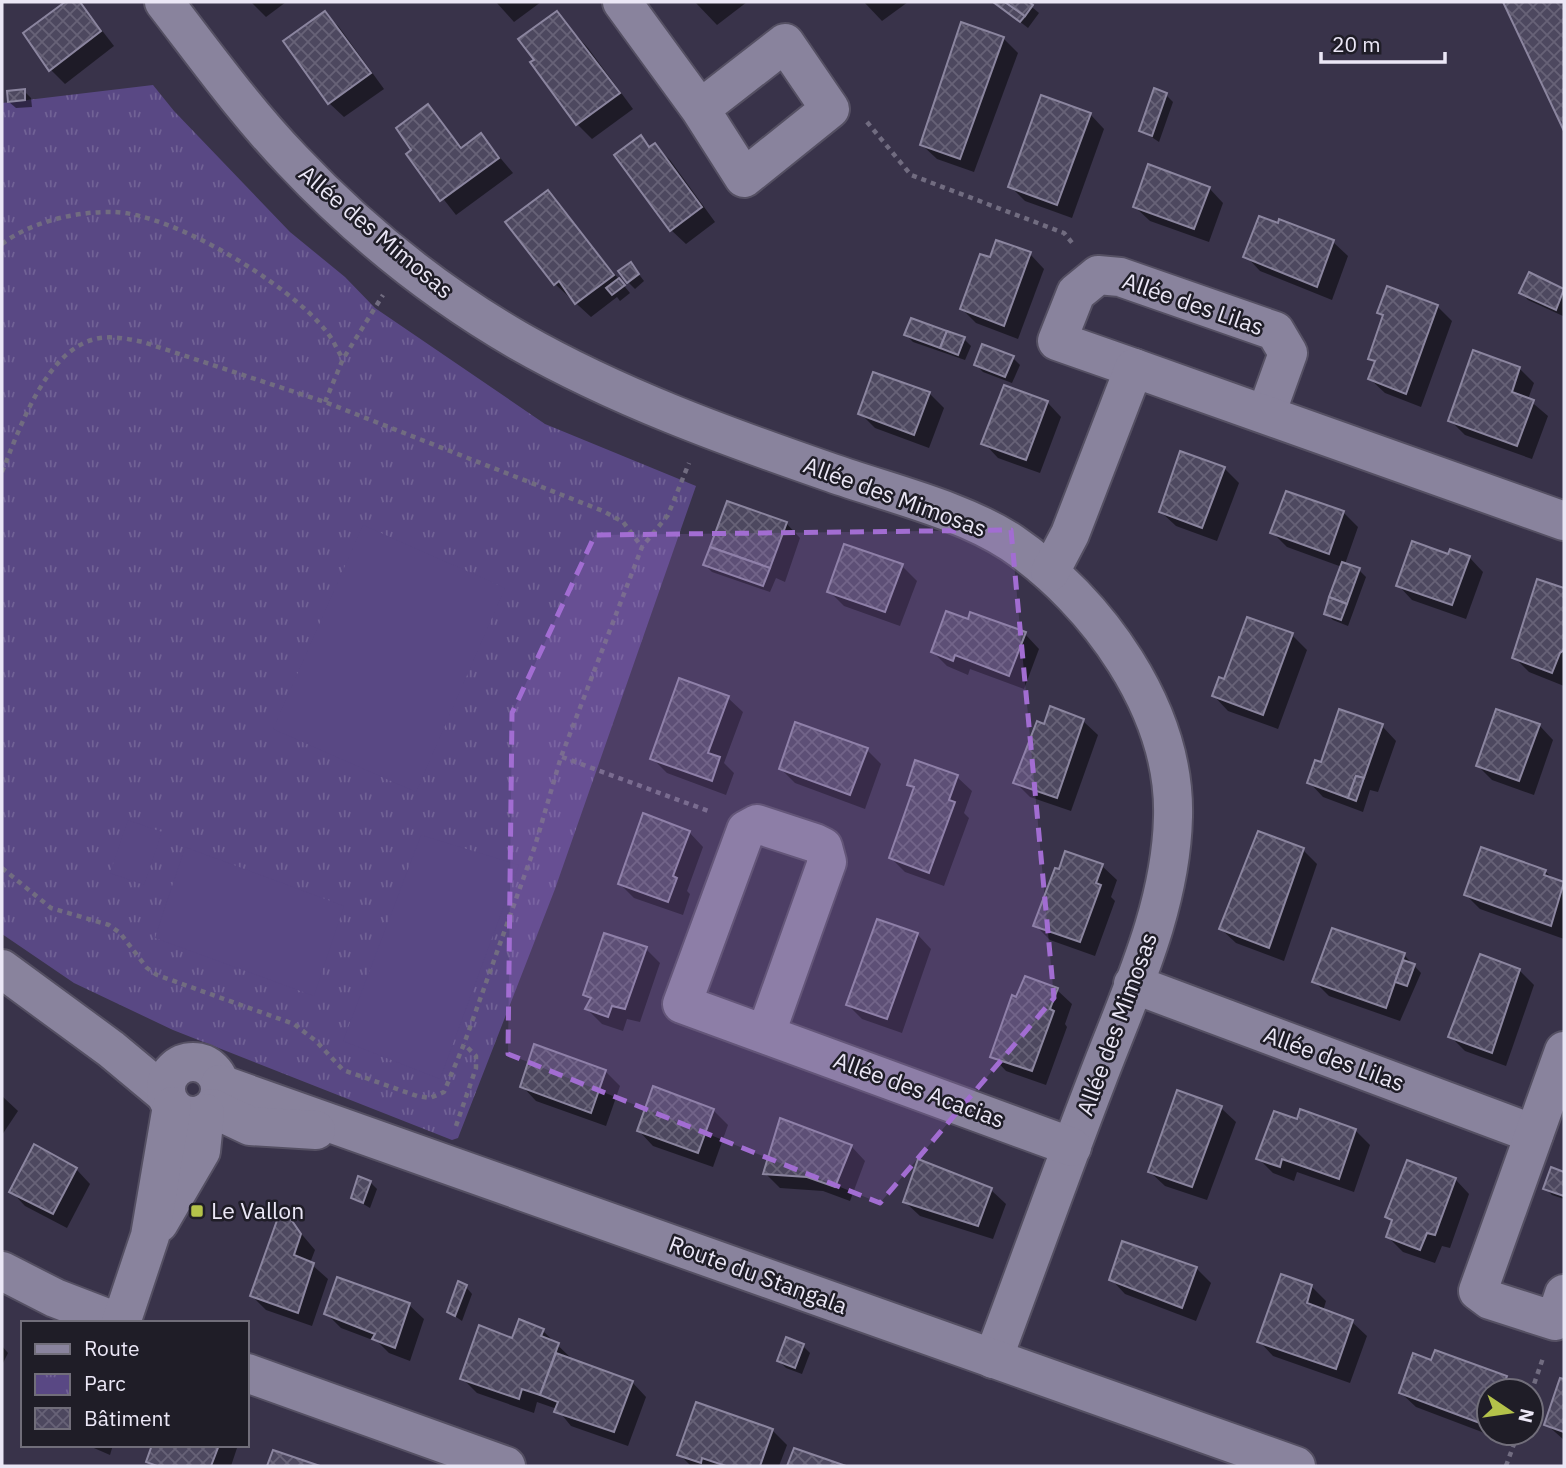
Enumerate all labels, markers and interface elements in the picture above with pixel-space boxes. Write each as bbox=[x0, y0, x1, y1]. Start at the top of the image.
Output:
scale bar bbox=[1321, 21, 1445, 65]
text: 20 m bbox=[1332, 30, 1381, 58]
street label: Allée des Mimosas bbox=[293, 158, 460, 305]
street label: Allée des Lilas bbox=[1119, 265, 1268, 341]
street label: Allée des Mimosas bbox=[800, 449, 991, 543]
street label: Allée des Mimosas bbox=[1069, 928, 1163, 1119]
street label: Allée des Lilas bbox=[1260, 1019, 1409, 1097]
street label: Allée des Acacias bbox=[830, 1044, 1009, 1134]
place label: Le Vallon bbox=[211, 1195, 304, 1225]
marker: Le Vallon bbox=[189, 1203, 205, 1219]
street label: Route du Stangala bbox=[665, 1228, 852, 1320]
legend bbox=[21, 1321, 248, 1447]
text: Route bbox=[84, 1334, 140, 1362]
text: Parc bbox=[84, 1369, 126, 1397]
north arrow bbox=[1475, 1377, 1545, 1447]
text: Bâtiment bbox=[84, 1404, 171, 1432]
text: N bbox=[1513, 1406, 1540, 1425]

